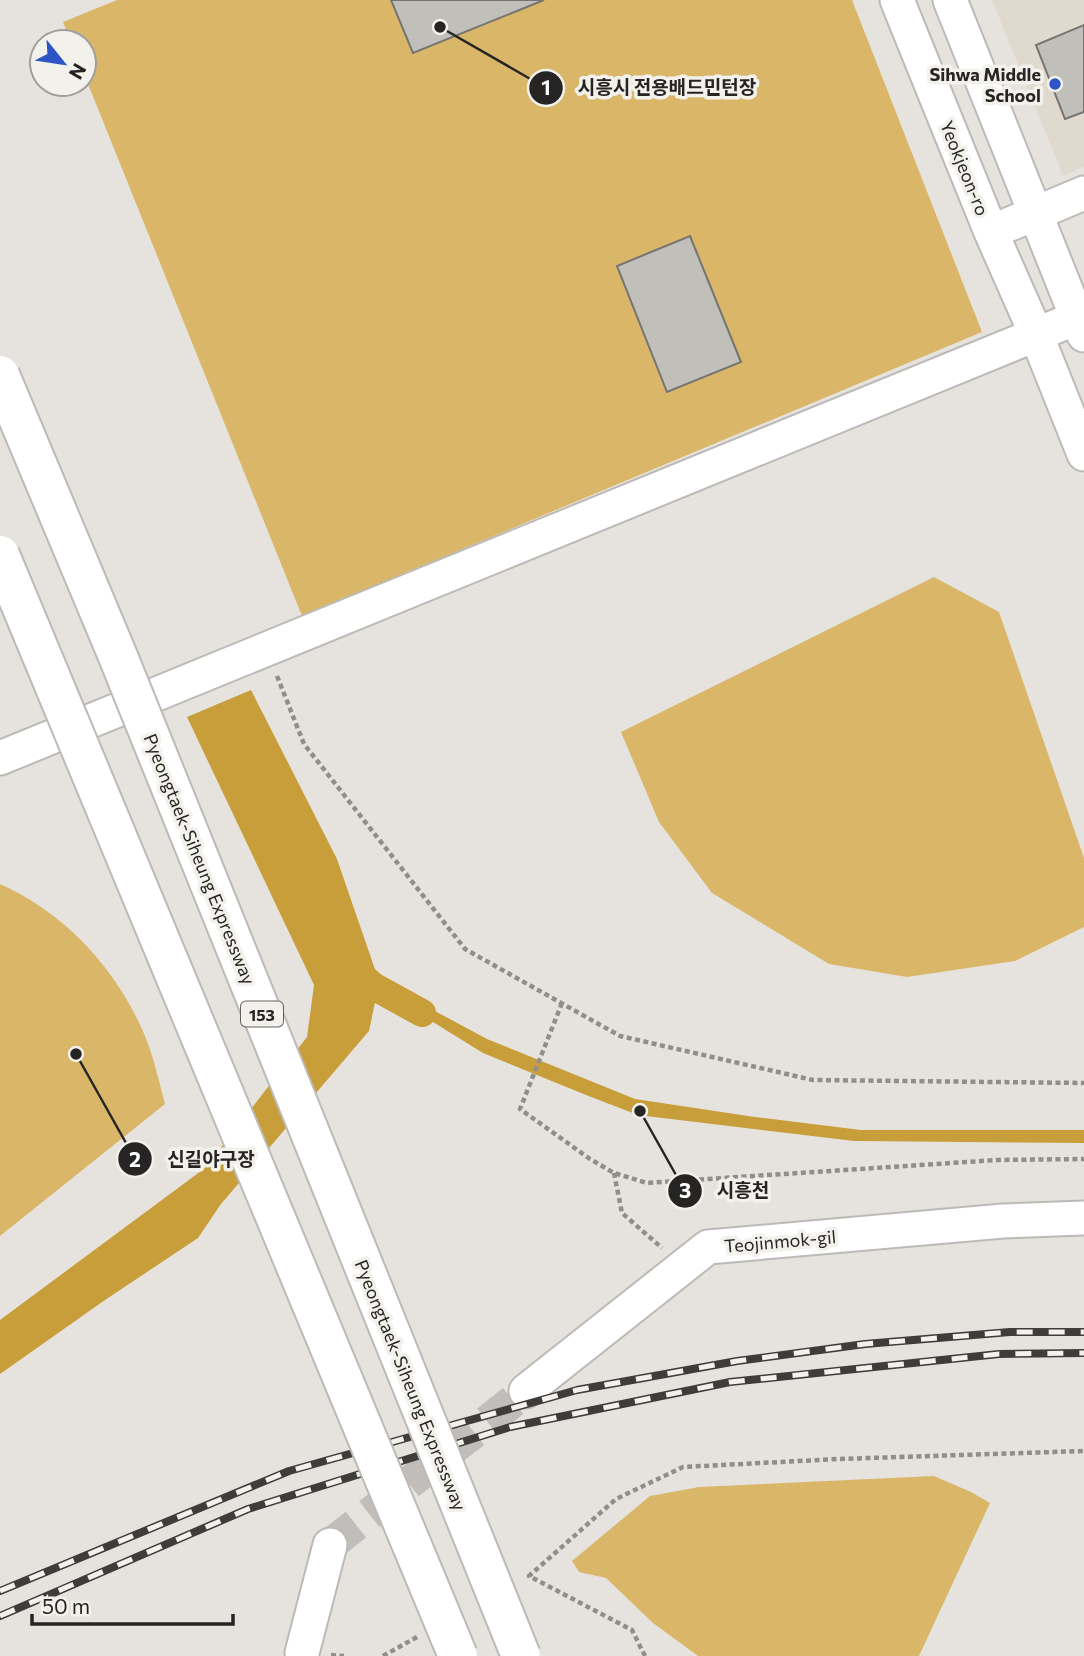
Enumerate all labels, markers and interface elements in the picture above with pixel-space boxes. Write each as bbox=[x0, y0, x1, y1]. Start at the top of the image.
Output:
north arrow bbox=[28, 28, 98, 98]
text: N bbox=[65, 60, 92, 84]
place label: Sihwa Middle School bbox=[930, 63, 1041, 106]
callout: 시흥시 전용배드민턴장 bbox=[529, 68, 770, 108]
text: 1 bbox=[541, 74, 551, 99]
text: 시흥시 전용배드민턴장 bbox=[578, 75, 756, 98]
marker: Sihwa Middle School bbox=[1047, 76, 1063, 92]
street label: Yeokjeon-ro bbox=[936, 117, 994, 219]
street label: Pyeongtaek-Siheung Expressway bbox=[139, 730, 261, 988]
road number: 153 bbox=[241, 1002, 283, 1026]
callout: 신길야구장 bbox=[118, 1139, 268, 1179]
text: 2 bbox=[129, 1146, 141, 1171]
text: 신길야구장 bbox=[167, 1147, 255, 1170]
callout: 시흥천 bbox=[668, 1171, 783, 1211]
text: 3 bbox=[679, 1177, 691, 1202]
text: 시흥천 bbox=[717, 1178, 769, 1201]
street label: Teojinmok-gil bbox=[723, 1225, 837, 1257]
street label: Pyeongtaek-Siheung Expressway bbox=[350, 1256, 472, 1514]
scale bar bbox=[32, 1582, 233, 1626]
text: 50 m bbox=[42, 1593, 90, 1618]

